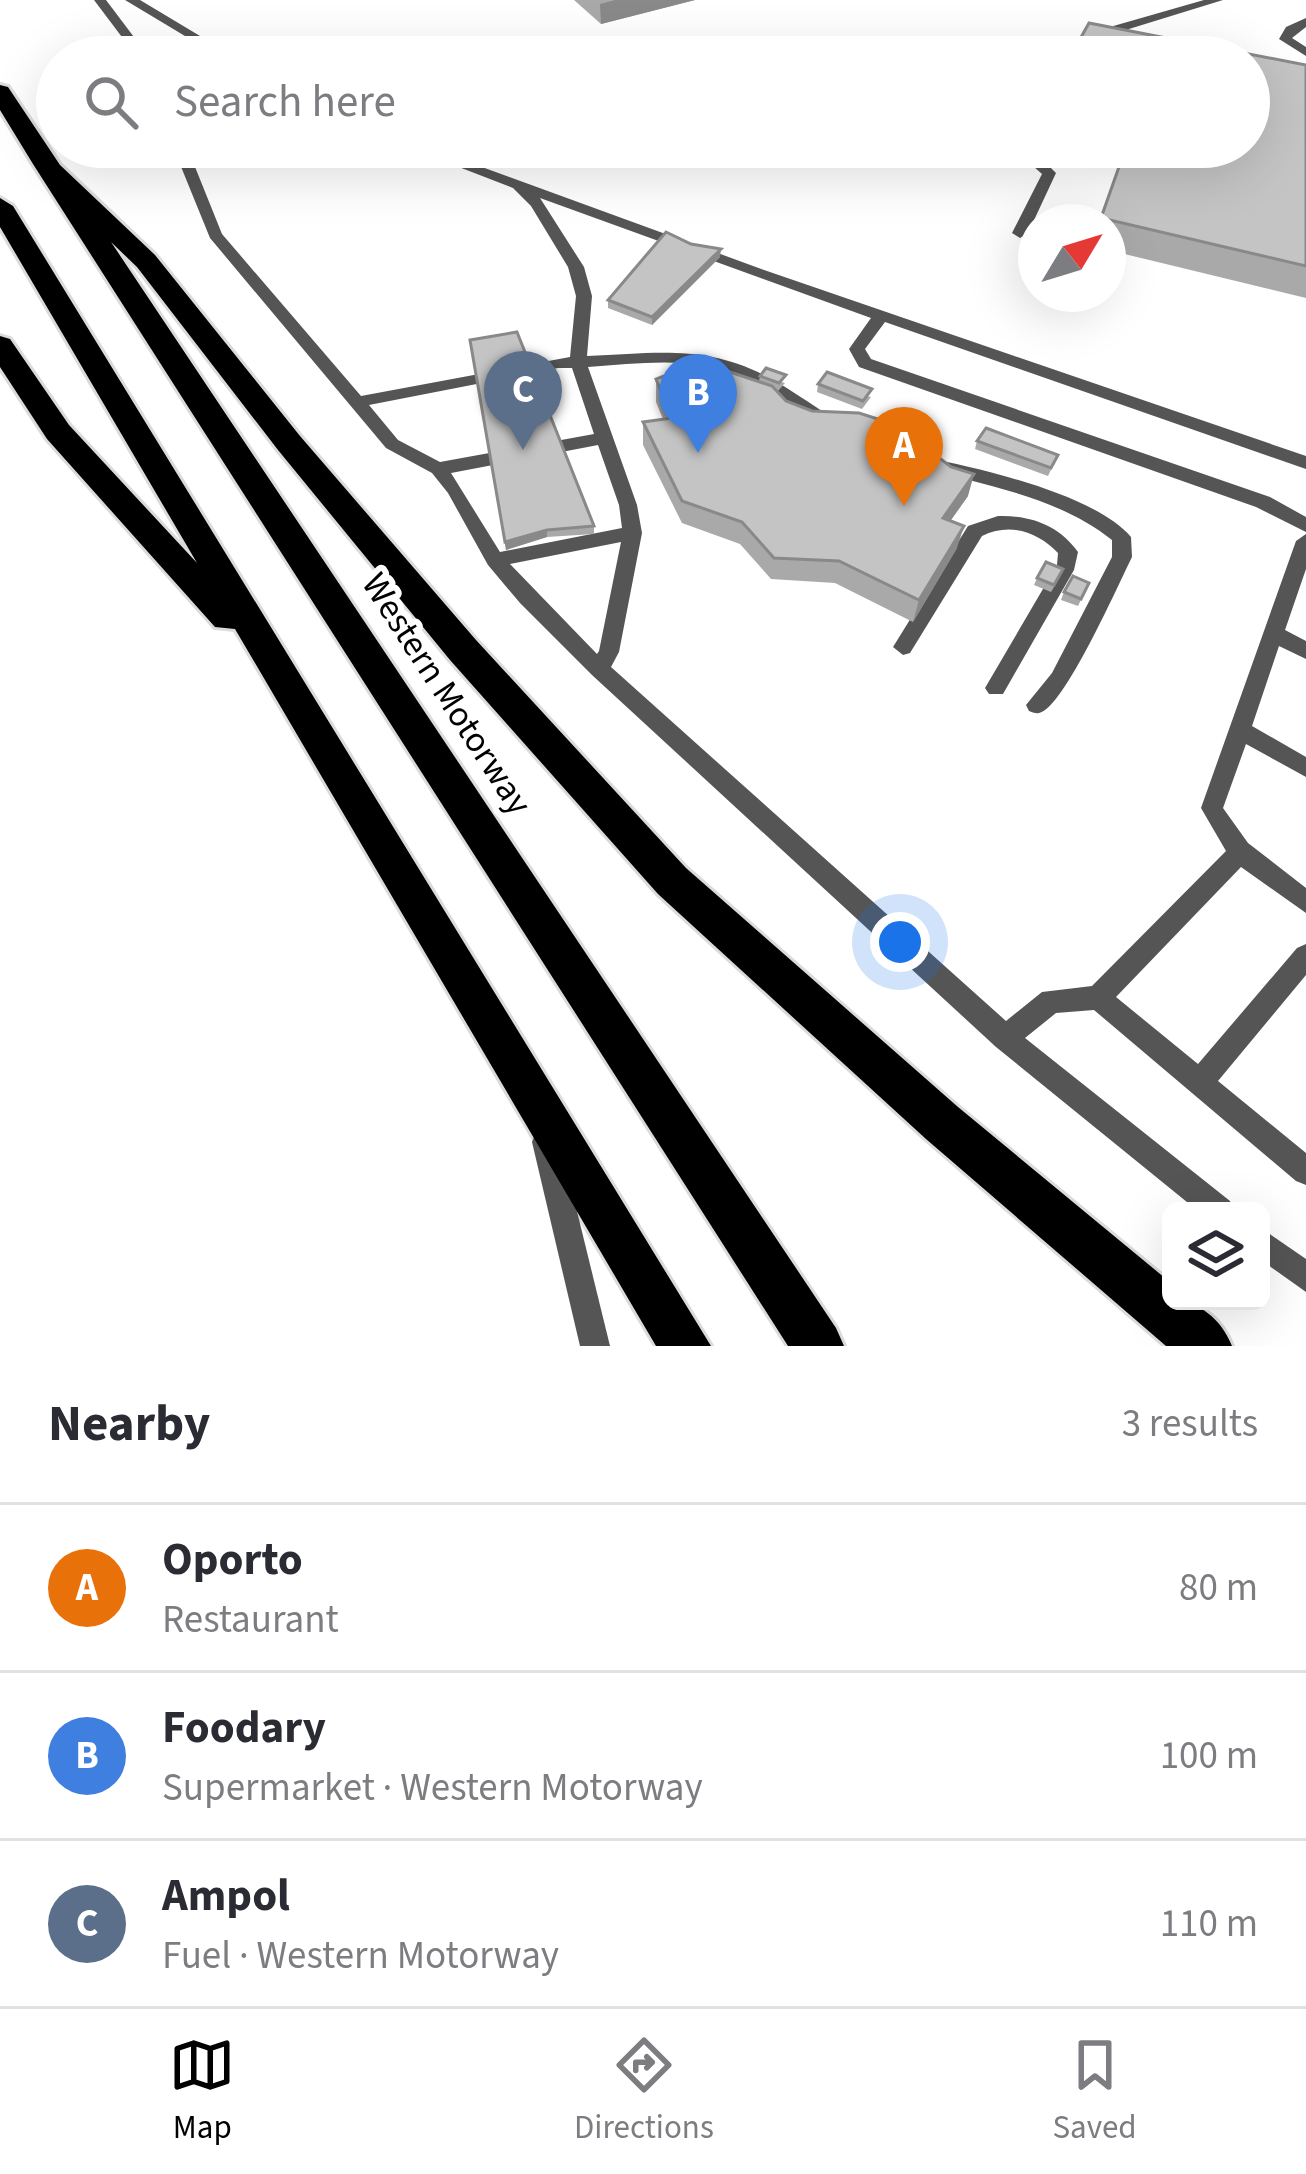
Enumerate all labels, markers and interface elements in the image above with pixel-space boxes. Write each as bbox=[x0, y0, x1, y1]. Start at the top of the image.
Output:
search box bbox=[36, 36, 1270, 168]
icon: search bbox=[78, 69, 144, 135]
text: Search here bbox=[174, 70, 396, 134]
north arrow bbox=[1018, 204, 1126, 312]
pin: C bbox=[484, 351, 562, 450]
pin: B bbox=[659, 354, 737, 453]
pin: A bbox=[865, 407, 943, 506]
street label: Western Motorway bbox=[349, 563, 544, 825]
your location bbox=[870, 912, 930, 972]
map controls bbox=[1162, 1202, 1270, 1310]
button: layers bbox=[1162, 1202, 1270, 1310]
text: Nearby bbox=[48, 1388, 210, 1460]
text: 3 results bbox=[1122, 1396, 1258, 1452]
text: Oporto bbox=[162, 1528, 303, 1592]
text: A bbox=[76, 1560, 98, 1616]
text: 80 m bbox=[1179, 1560, 1258, 1616]
text: Restaurant bbox=[162, 1592, 339, 1648]
text: Foodary bbox=[162, 1696, 326, 1760]
text: B bbox=[75, 1728, 99, 1784]
text: 100 m bbox=[1160, 1728, 1258, 1784]
text: Supermarket · Western Motorway bbox=[162, 1760, 703, 1816]
text: Ampol bbox=[162, 1864, 290, 1928]
text: C bbox=[76, 1896, 98, 1952]
text: 110 m bbox=[1160, 1896, 1258, 1952]
text: Fuel · Western Motorway bbox=[162, 1928, 559, 1984]
tab: Map bbox=[169, 2032, 235, 2151]
tab: Directions bbox=[574, 2032, 714, 2151]
tab: Saved bbox=[1052, 2032, 1137, 2151]

